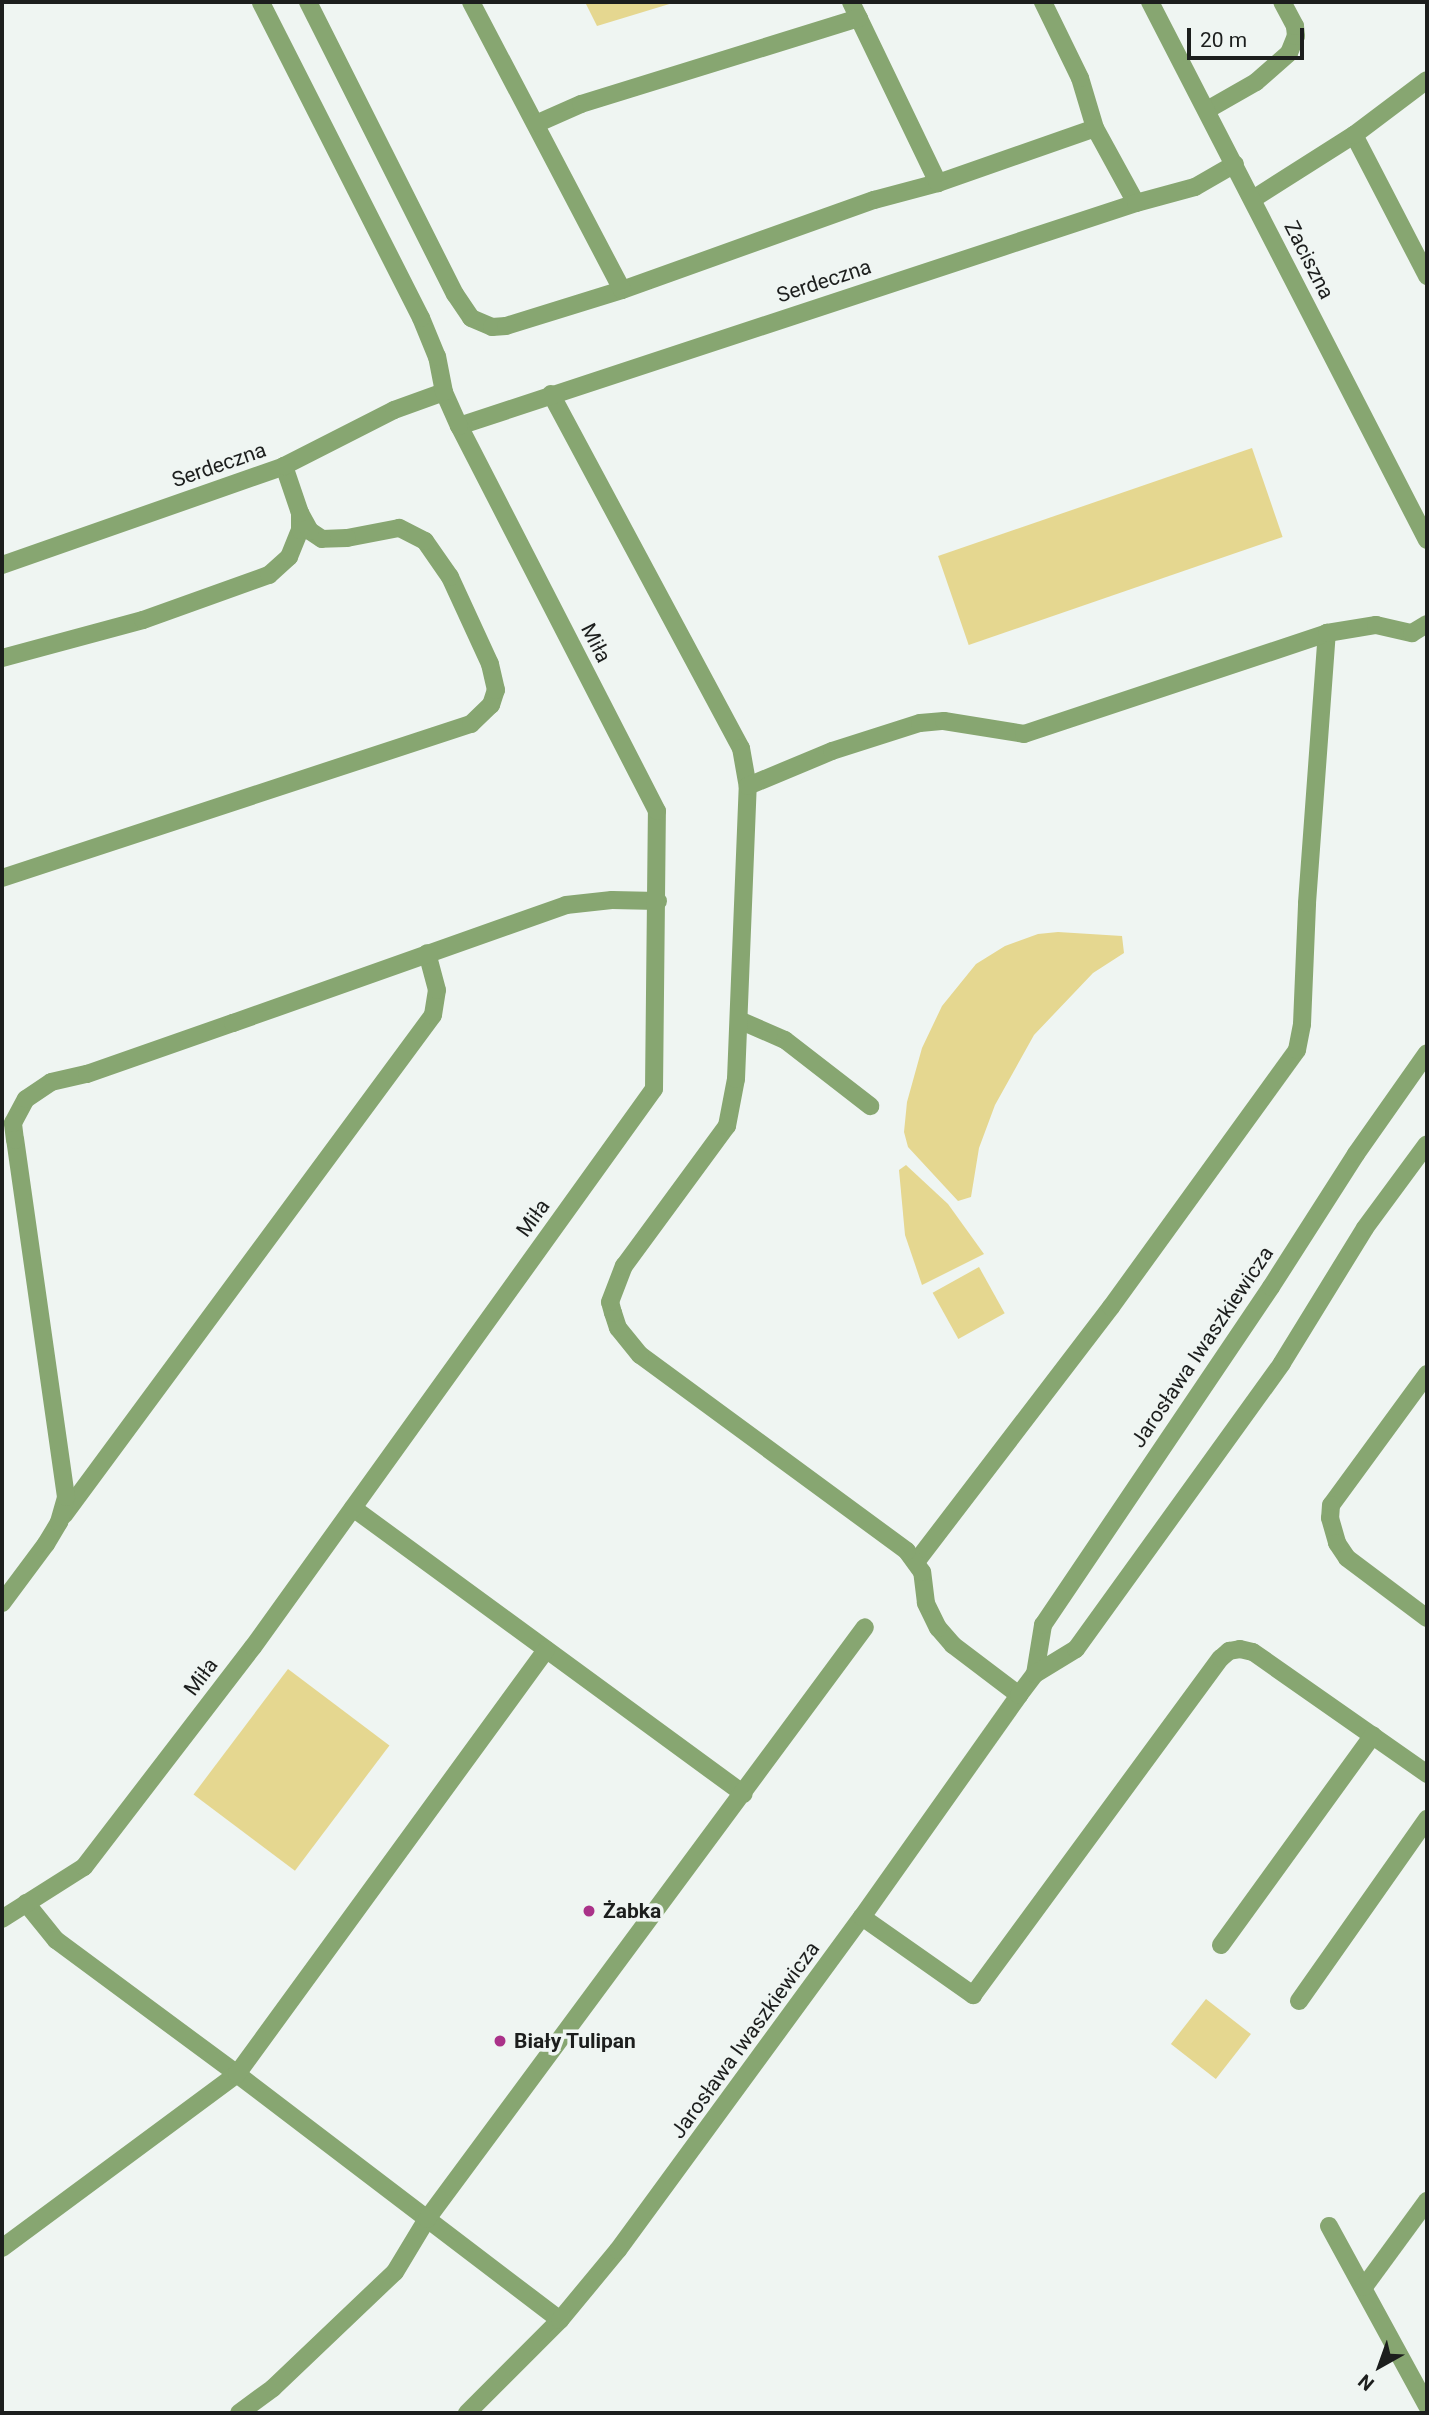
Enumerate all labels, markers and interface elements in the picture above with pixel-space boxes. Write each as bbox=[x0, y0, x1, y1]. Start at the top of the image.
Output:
scale bar bbox=[1191, 14, 1308, 58]
text: 20 m bbox=[1200, 28, 1247, 52]
street label: Zaciszna bbox=[1279, 217, 1339, 303]
street label: Serdeczna bbox=[774, 254, 874, 308]
street label: Serdeczna bbox=[169, 437, 269, 493]
street label: Miła bbox=[576, 619, 616, 667]
street label: Miła bbox=[511, 1194, 555, 1242]
street label: Jarosława Iwaszkiewicza bbox=[1125, 1242, 1279, 1452]
street label: Miła bbox=[179, 1653, 223, 1701]
place label: Żabka bbox=[603, 1898, 661, 1924]
marker: Żabka bbox=[581, 1903, 597, 1919]
street label: Jarosława Iwaszkiewicza bbox=[665, 1937, 825, 2143]
place label: Biały Tulipan bbox=[514, 2028, 636, 2054]
marker: Biały Tulipan bbox=[492, 2033, 508, 2049]
north arrow bbox=[1345, 2331, 1415, 2401]
text: N bbox=[1354, 2369, 1379, 2396]

